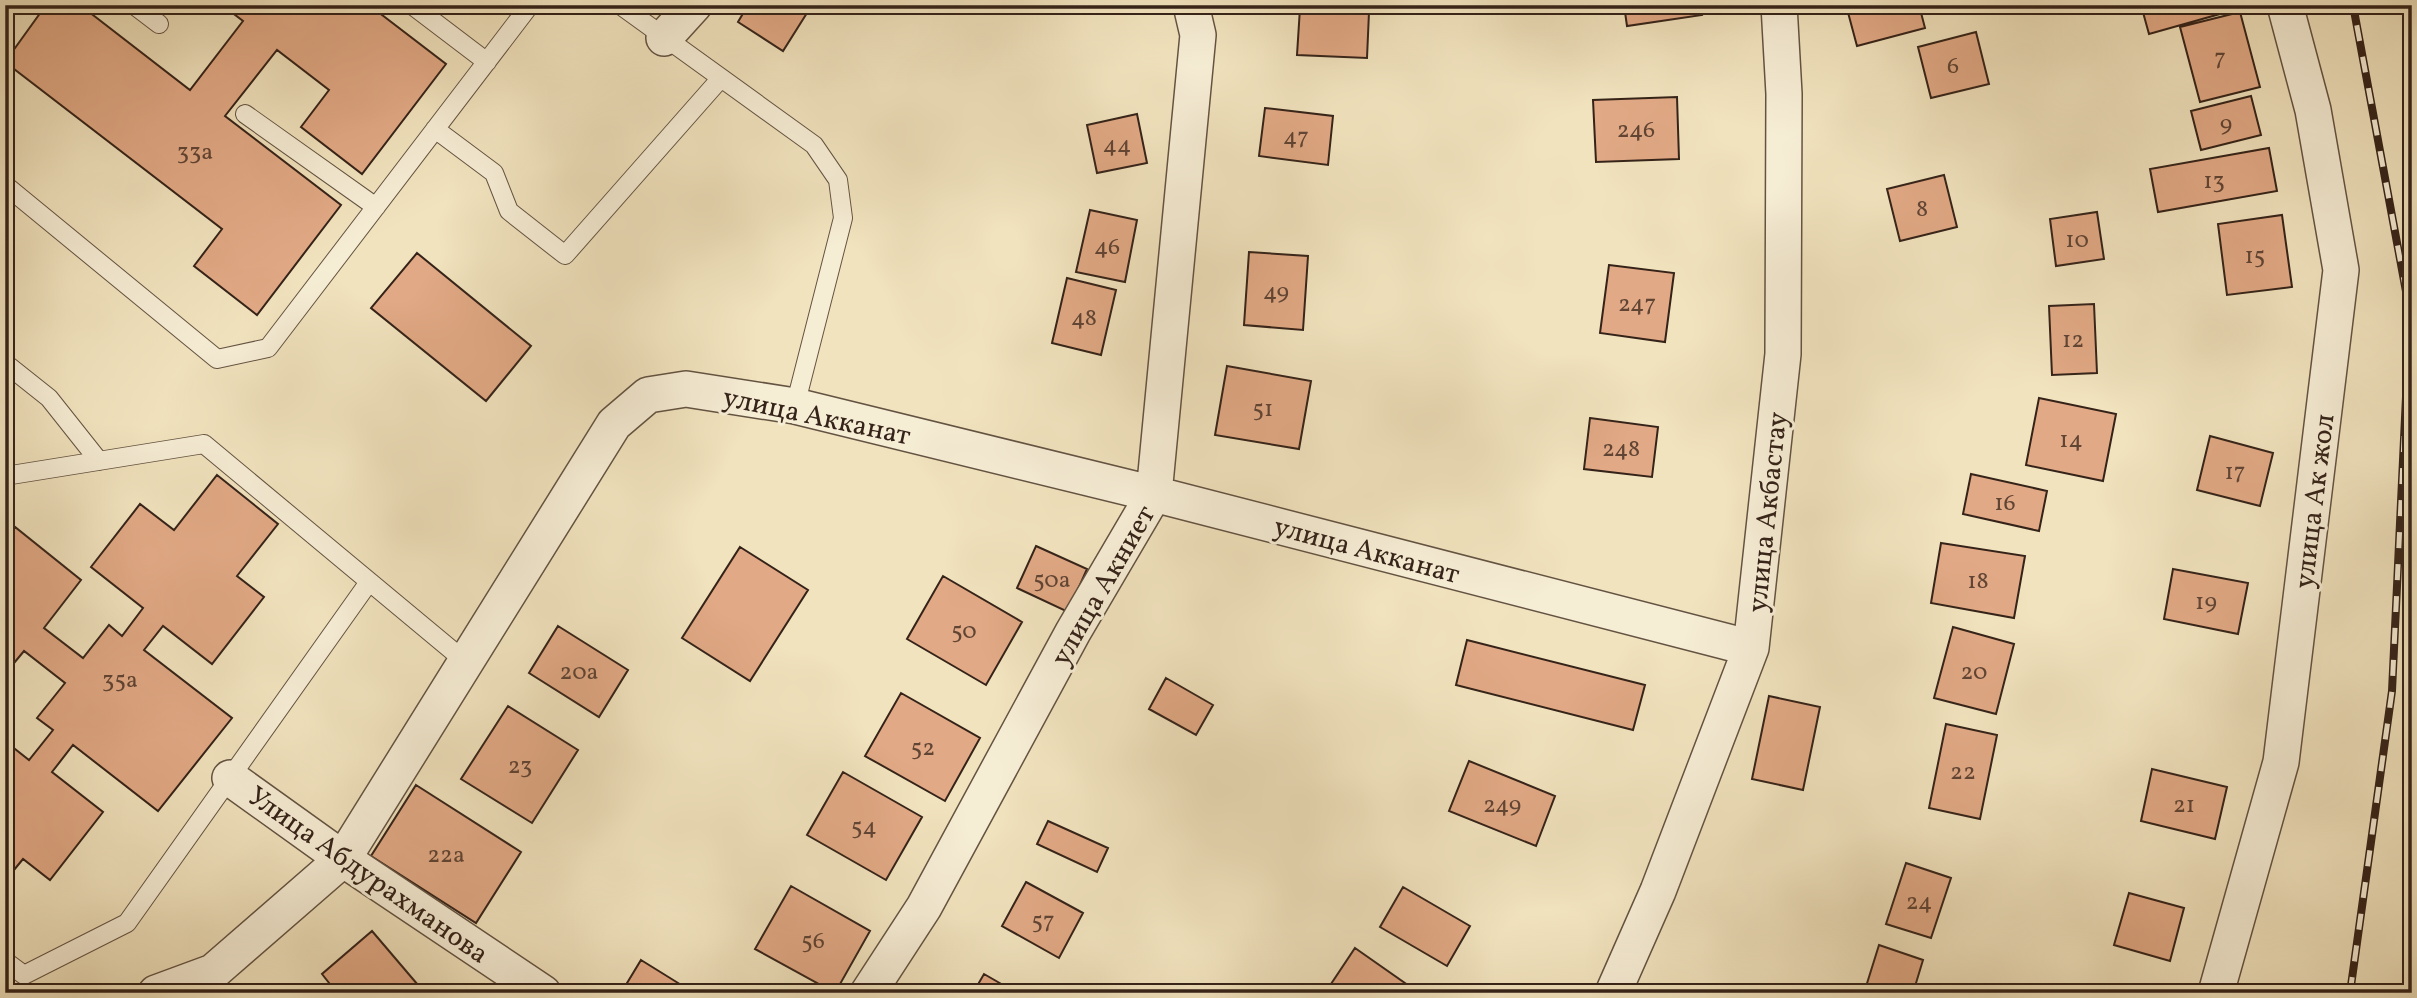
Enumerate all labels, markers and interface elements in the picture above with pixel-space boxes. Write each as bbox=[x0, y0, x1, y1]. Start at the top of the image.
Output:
house number: 7 bbox=[2214, 42, 2226, 76]
house number: 6 bbox=[1947, 50, 1959, 84]
house number: 9 bbox=[2220, 108, 2232, 142]
house number: 246 bbox=[1617, 114, 1655, 148]
house number: 47 bbox=[1283, 121, 1309, 155]
house number: 44 bbox=[1103, 129, 1131, 163]
house number: 33а bbox=[177, 136, 213, 170]
house number: 13 bbox=[2203, 165, 2225, 199]
house number: 8 bbox=[1916, 193, 1928, 227]
house number: 10 bbox=[2065, 224, 2089, 258]
house number: 46 bbox=[1094, 231, 1120, 265]
house number: 15 bbox=[2245, 240, 2265, 274]
house number: 49 bbox=[1263, 276, 1289, 310]
house number: 247 bbox=[1618, 288, 1656, 322]
house number: 48 bbox=[1071, 302, 1097, 336]
house number: 12 bbox=[2062, 324, 2084, 358]
street label: улица Акканат bbox=[719, 379, 914, 456]
house number: 51 bbox=[1253, 393, 1273, 427]
street label: улица Акбастау bbox=[1739, 410, 1798, 614]
street label: улица Ак жол bbox=[2285, 412, 2346, 591]
house number: 14 bbox=[2059, 424, 2083, 458]
house number: 248 bbox=[1602, 433, 1640, 467]
house number: 17 bbox=[2225, 456, 2245, 490]
house number: 16 bbox=[1994, 487, 2016, 521]
street label: улица Акниет bbox=[1042, 499, 1166, 674]
street label: улица Акканат bbox=[1269, 508, 1464, 595]
house number: 50а bbox=[1033, 564, 1071, 598]
house number: 18 bbox=[1967, 565, 1989, 599]
house number: 19 bbox=[2195, 586, 2217, 620]
house number: 50 bbox=[951, 615, 977, 649]
house number: 20а bbox=[559, 656, 599, 690]
house number: 20 bbox=[1960, 656, 1988, 690]
house number: 35а bbox=[102, 664, 138, 698]
house number: 52 bbox=[911, 732, 935, 766]
house number: 23 bbox=[508, 750, 532, 784]
house number: 22 bbox=[1950, 756, 1976, 790]
street label: Улица Абдурахманова bbox=[239, 778, 496, 974]
house number: 249 bbox=[1483, 789, 1521, 823]
house number: 21 bbox=[2173, 789, 2195, 823]
house number: 54 bbox=[851, 811, 877, 845]
house number: 22а bbox=[427, 839, 465, 873]
house number: 24 bbox=[1906, 886, 1932, 920]
house number: 57 bbox=[1031, 905, 1055, 939]
house number: 56 bbox=[801, 925, 825, 959]

